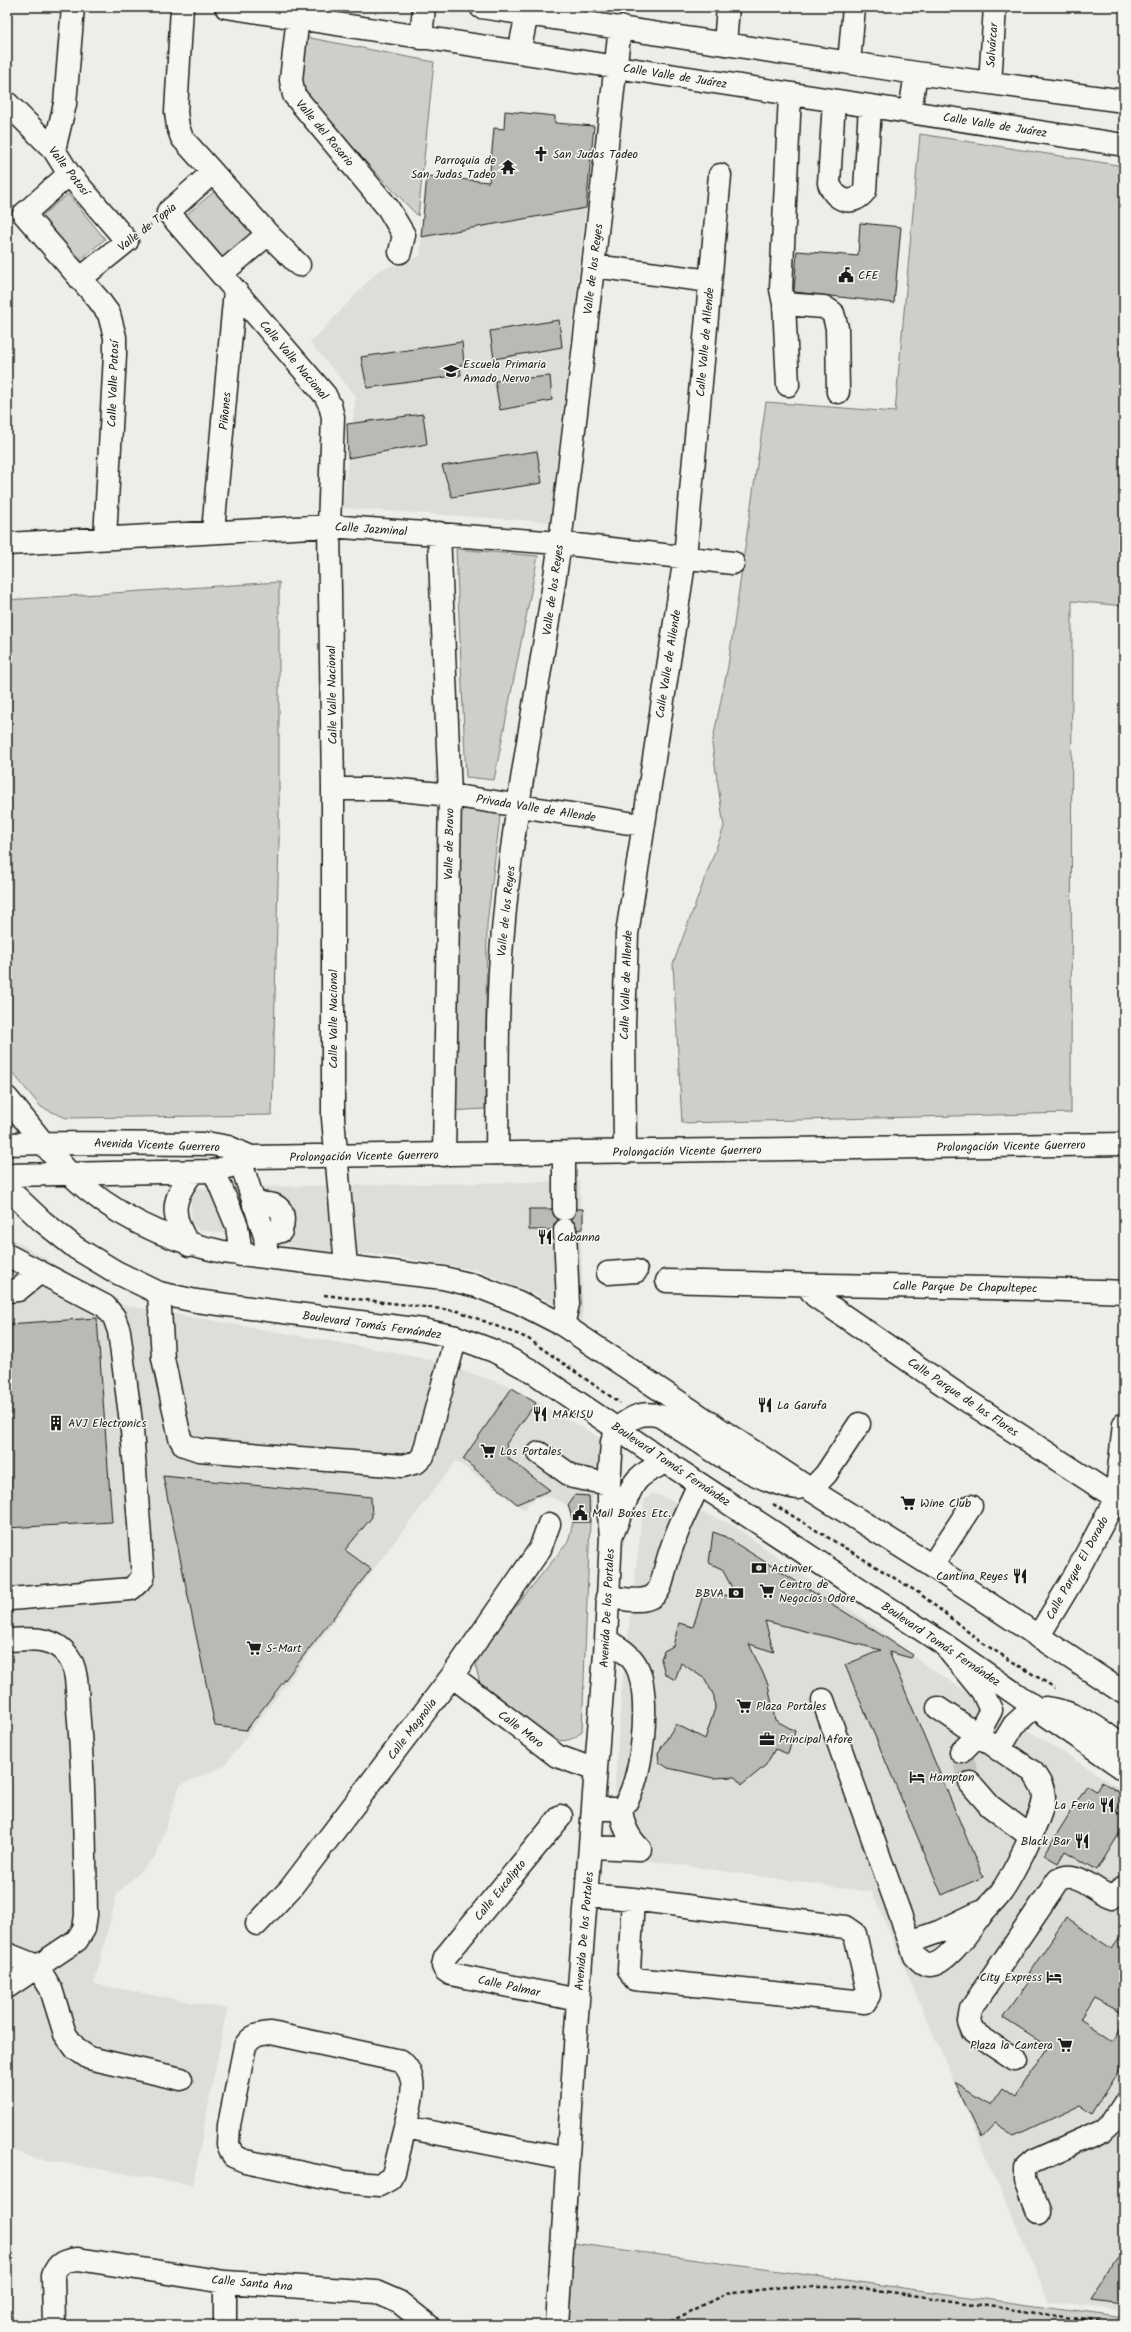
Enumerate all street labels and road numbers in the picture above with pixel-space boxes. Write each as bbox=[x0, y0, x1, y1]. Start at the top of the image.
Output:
street label: Salvárcar bbox=[981, 21, 1004, 68]
street label: Calle Valle de Juárez bbox=[622, 59, 728, 94]
street label: Valle del Rosario bbox=[291, 96, 358, 171]
street label: Calle Valle de Juárez bbox=[942, 108, 1048, 143]
street label: Valle Potosí bbox=[43, 143, 95, 202]
street label: Valle de Topia bbox=[114, 198, 181, 257]
street label: Valle de los Reyes bbox=[579, 223, 608, 315]
street label: Calle Valle de Allende bbox=[691, 286, 720, 397]
street label: Calle Valle Nacional bbox=[254, 316, 333, 405]
street label: Calle Valle Potosí bbox=[102, 338, 125, 428]
street label: Piñones bbox=[214, 391, 237, 431]
street label: Calle Jazminal bbox=[334, 517, 408, 542]
street label: Valle de los Reyes bbox=[538, 544, 569, 637]
street label: Calle Valle de Allende bbox=[651, 608, 687, 720]
street label: Calle Valle Nacional bbox=[322, 645, 343, 745]
street label: Privada Valle de Allende bbox=[475, 790, 598, 827]
street label: Valle de Bravo bbox=[439, 808, 460, 880]
street label: Valle de los Reyes bbox=[492, 865, 521, 957]
street label: Calle Valle de Allende bbox=[615, 929, 638, 1040]
street label: Calle Valle Nacional bbox=[324, 969, 343, 1069]
street label: Avenida Vicente Guerrero bbox=[94, 1134, 220, 1157]
street label: Prolongación Vicente Guerrero bbox=[936, 1136, 1086, 1157]
street label: Prolongación Vicente Guerrero bbox=[612, 1141, 762, 1162]
street label: Prolongación Vicente Guerrero bbox=[289, 1146, 439, 1167]
street label: Calle Parque De Chapultepec bbox=[892, 1277, 1038, 1298]
street label: Boulevard Tomás Fernández bbox=[301, 1306, 443, 1345]
street label: Calle Parque de las Flores bbox=[903, 1353, 1022, 1442]
street label: Boulevard Tomás Fernández bbox=[607, 1417, 734, 1512]
street label: Calle Parque El Dorado bbox=[1041, 1513, 1114, 1623]
street label: Avenida De los Portales bbox=[595, 1548, 620, 1668]
street label: Boulevard Tomás Fernández bbox=[877, 1597, 1004, 1692]
street label: Calle Magnolia bbox=[383, 1694, 442, 1764]
street label: Calle Moro bbox=[494, 1706, 548, 1753]
street label: Calle Eucalipto bbox=[470, 1855, 531, 1925]
street label: Avenida De los Portales bbox=[570, 1871, 599, 1991]
street label: Calle Palmar bbox=[476, 1971, 543, 2003]
street label: Calle Santa Ana bbox=[210, 2270, 294, 2297]

